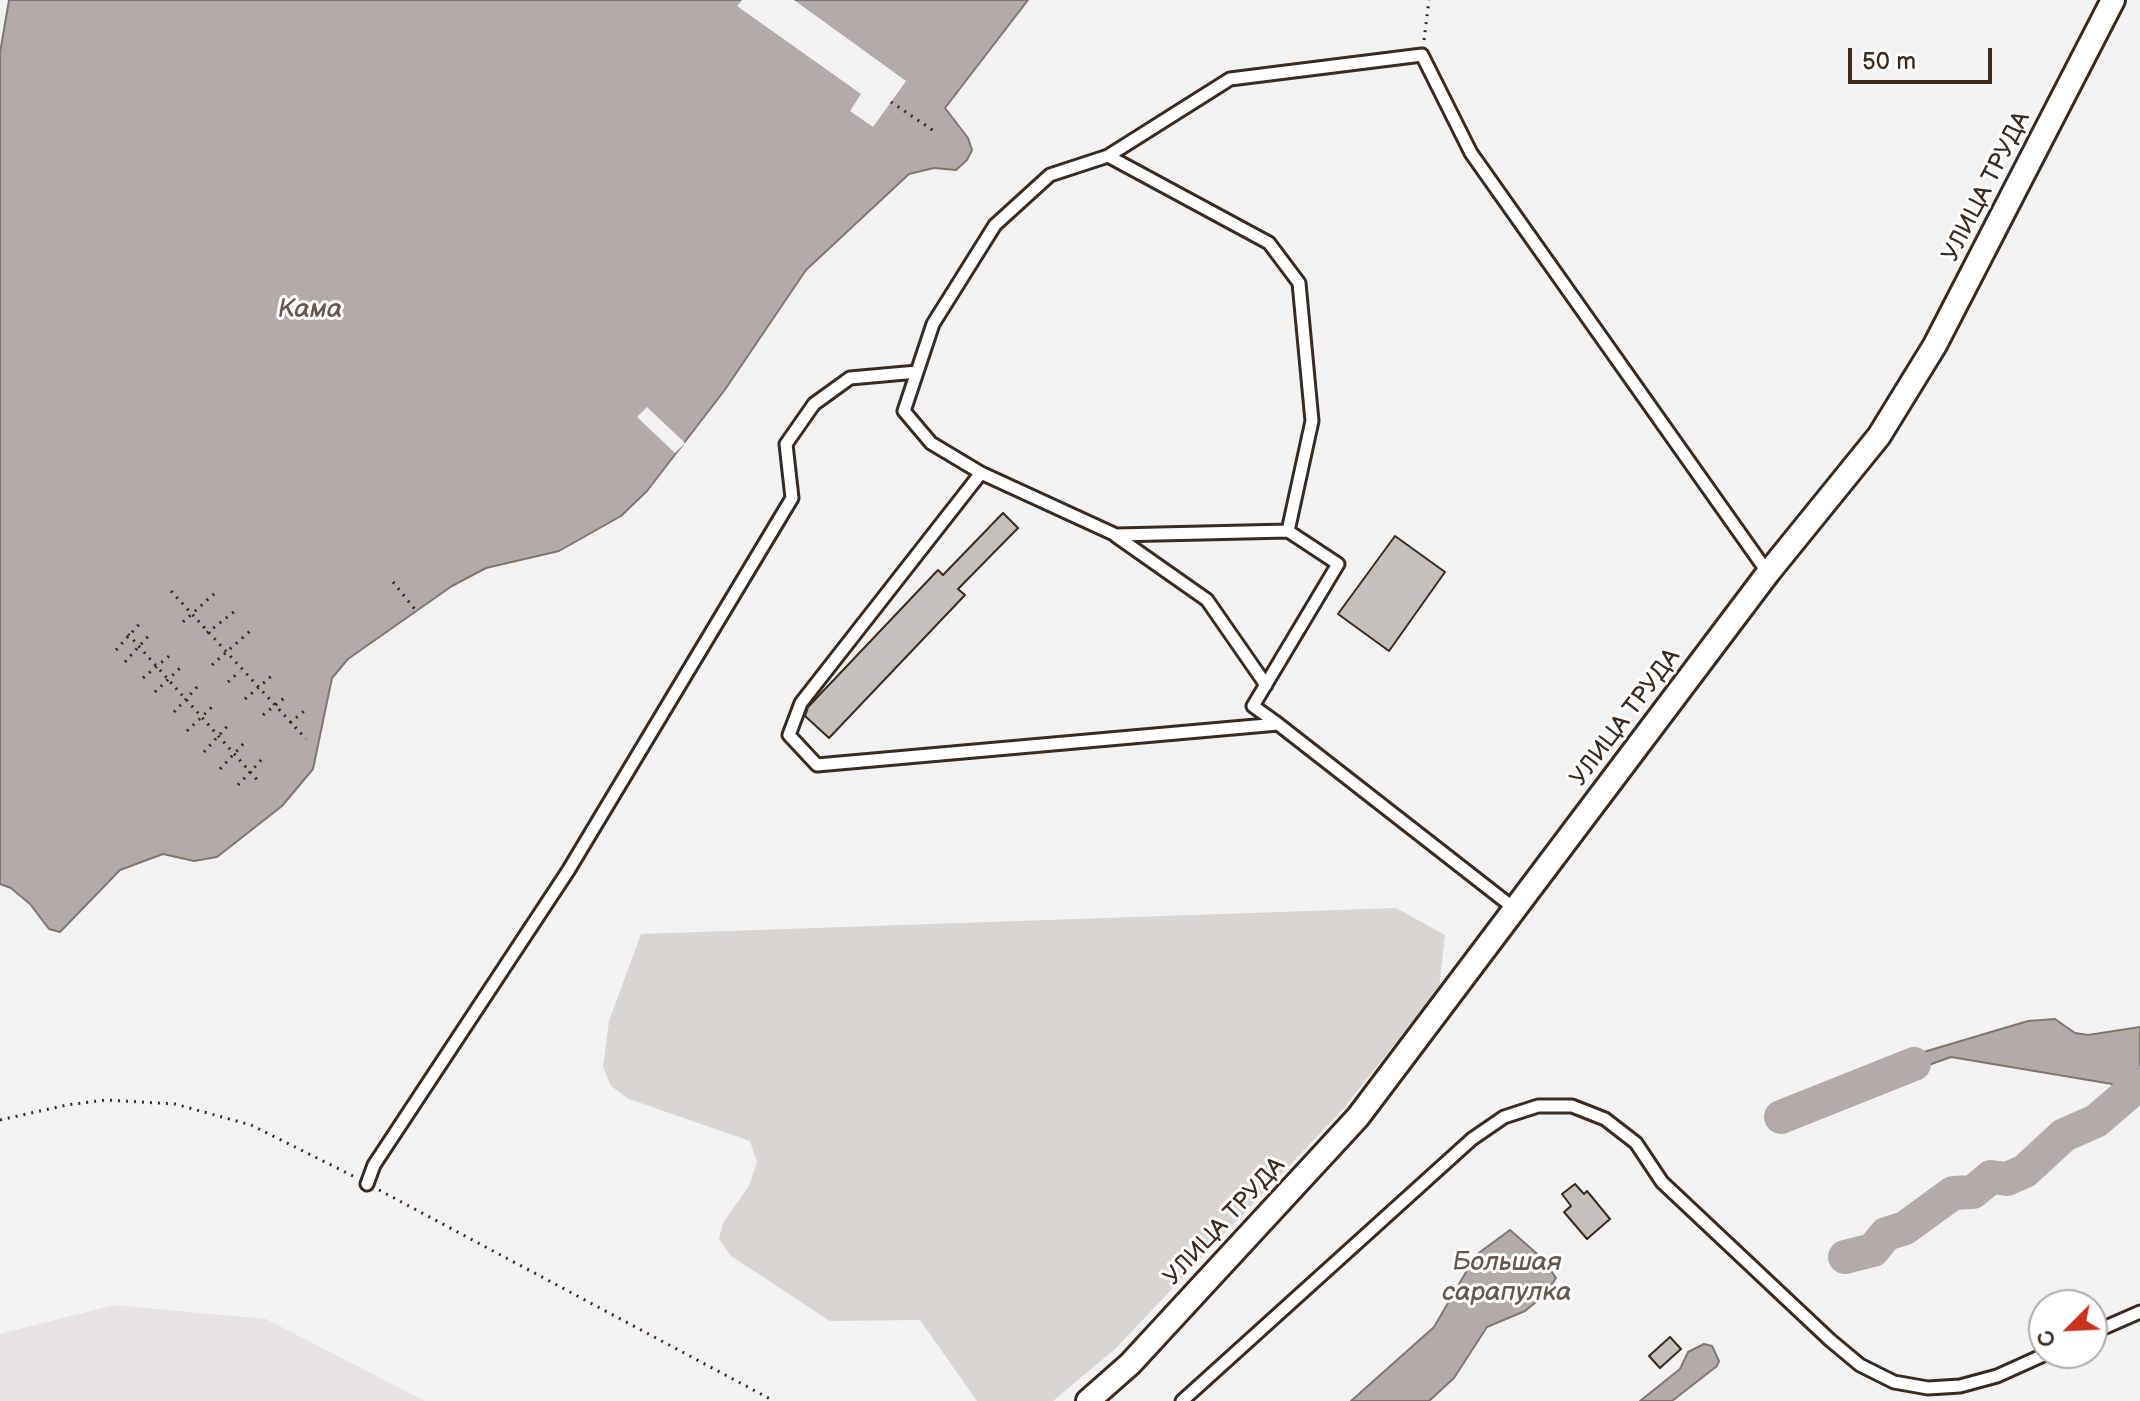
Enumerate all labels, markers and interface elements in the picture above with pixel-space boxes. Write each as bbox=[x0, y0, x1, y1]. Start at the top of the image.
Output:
scale bar bbox=[1852, 32, 1996, 82]
text: 50 m bbox=[1862, 47, 1916, 76]
street label: УЛИЦА ТРУДА bbox=[1937, 107, 2037, 267]
water label: Кама bbox=[278, 294, 342, 326]
street label: УЛИЦА ТРУДА bbox=[1565, 644, 1687, 792]
street label: УЛИЦА ТРУДА bbox=[1158, 1152, 1292, 1292]
water label: Большая сарапулка bbox=[1442, 1247, 1572, 1308]
north arrow bbox=[2028, 1289, 2108, 1369]
text: С bbox=[2032, 1326, 2063, 1351]

